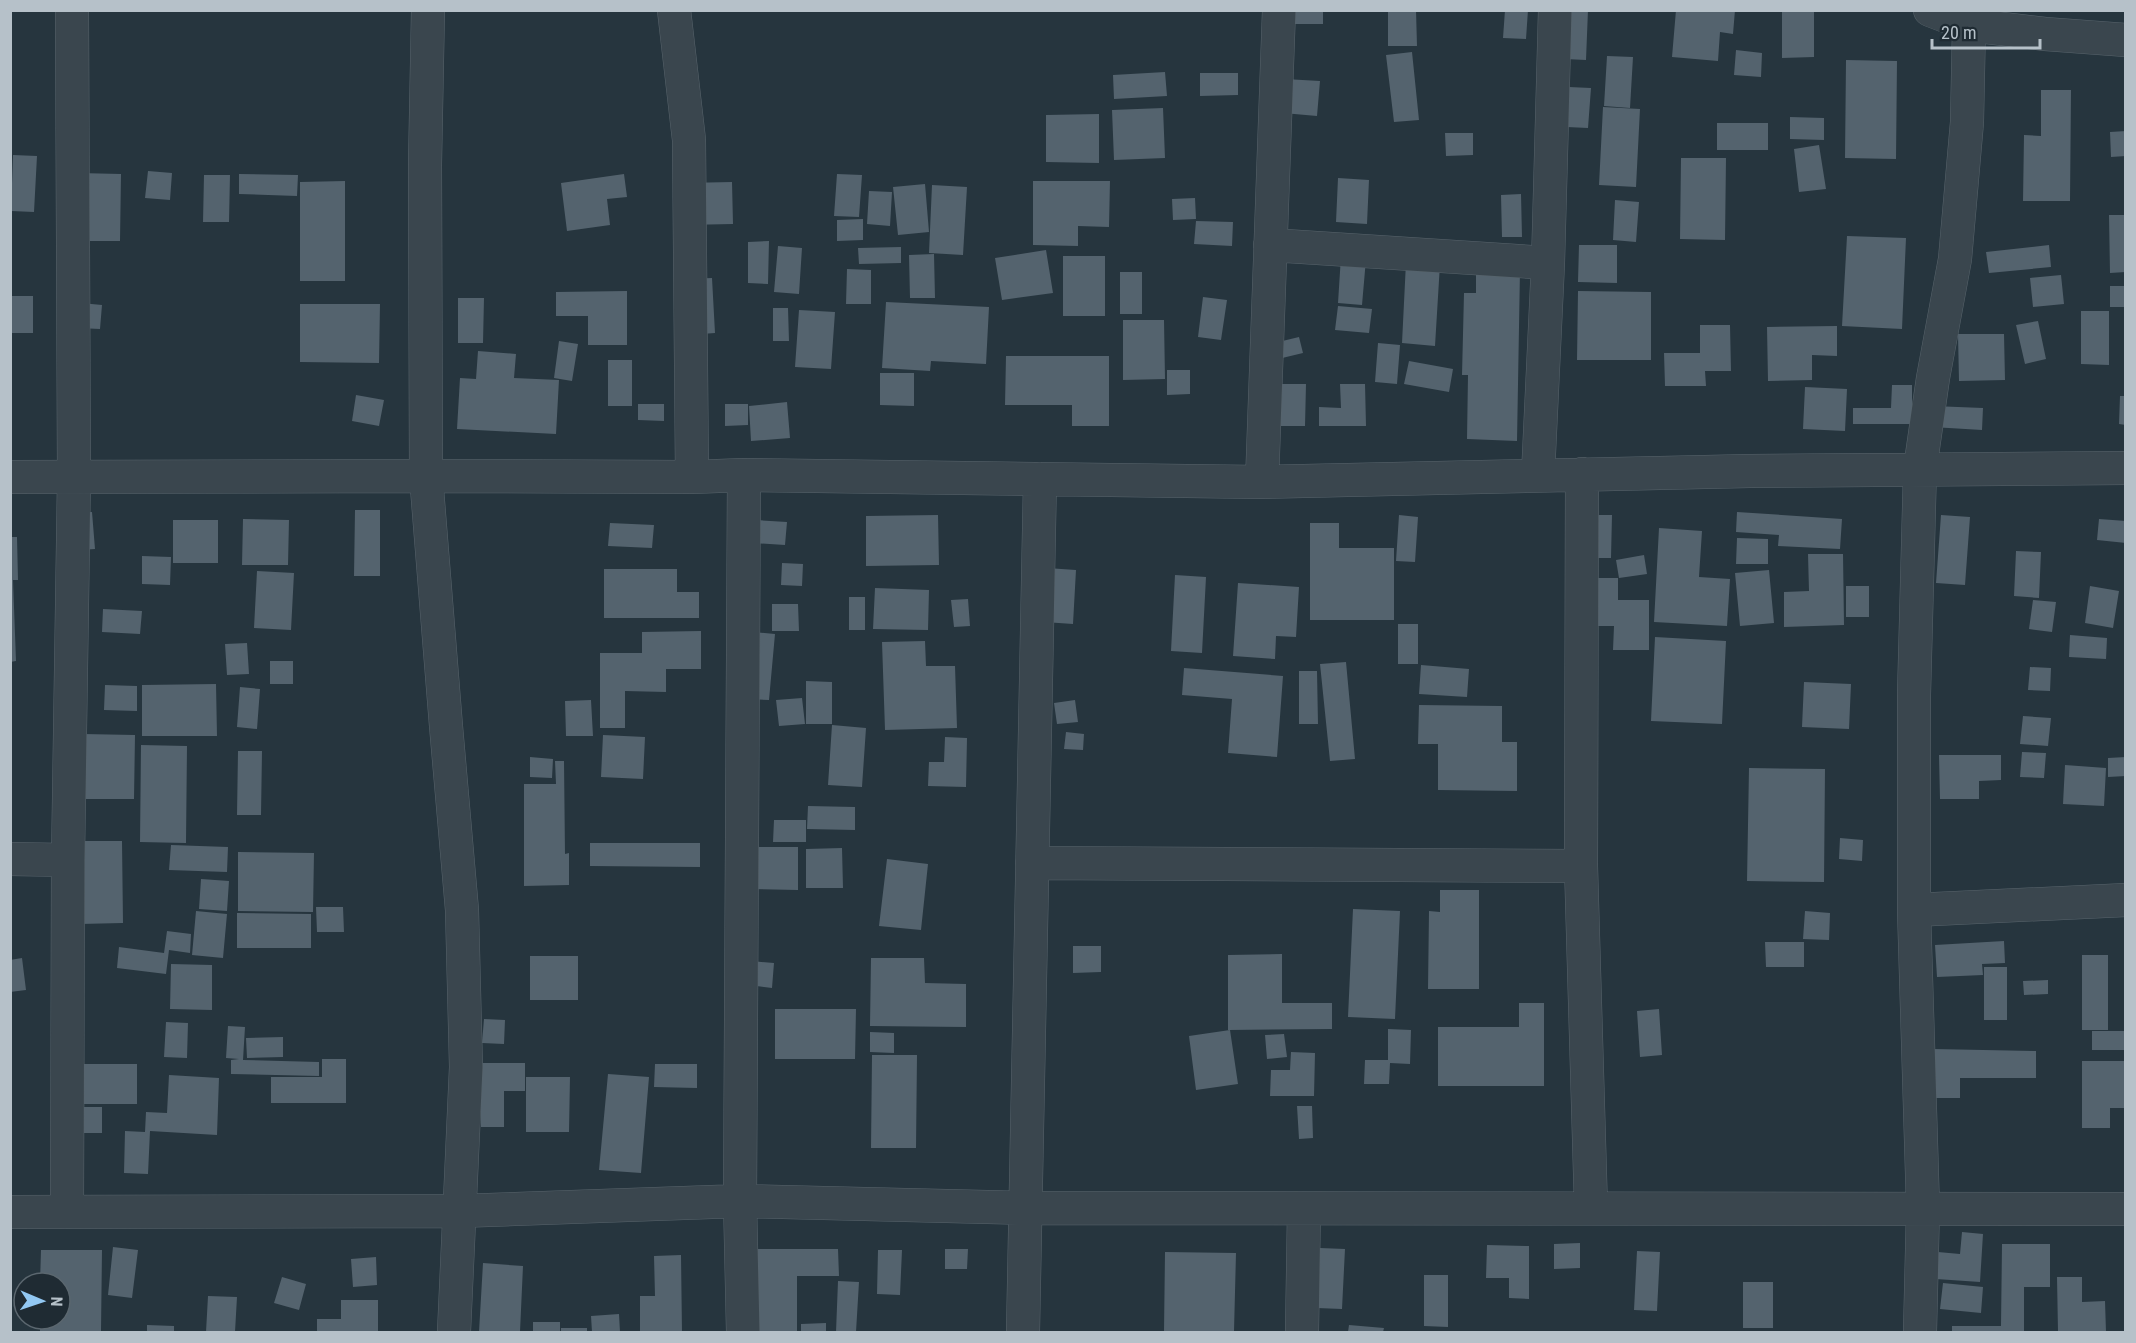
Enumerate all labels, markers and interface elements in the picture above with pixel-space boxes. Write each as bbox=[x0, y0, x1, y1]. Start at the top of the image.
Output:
scale bar bbox=[1932, 12, 2040, 50]
text: 20 m bbox=[1941, 22, 1976, 43]
north arrow bbox=[12, 1271, 72, 1331]
text: N bbox=[47, 1296, 66, 1307]

